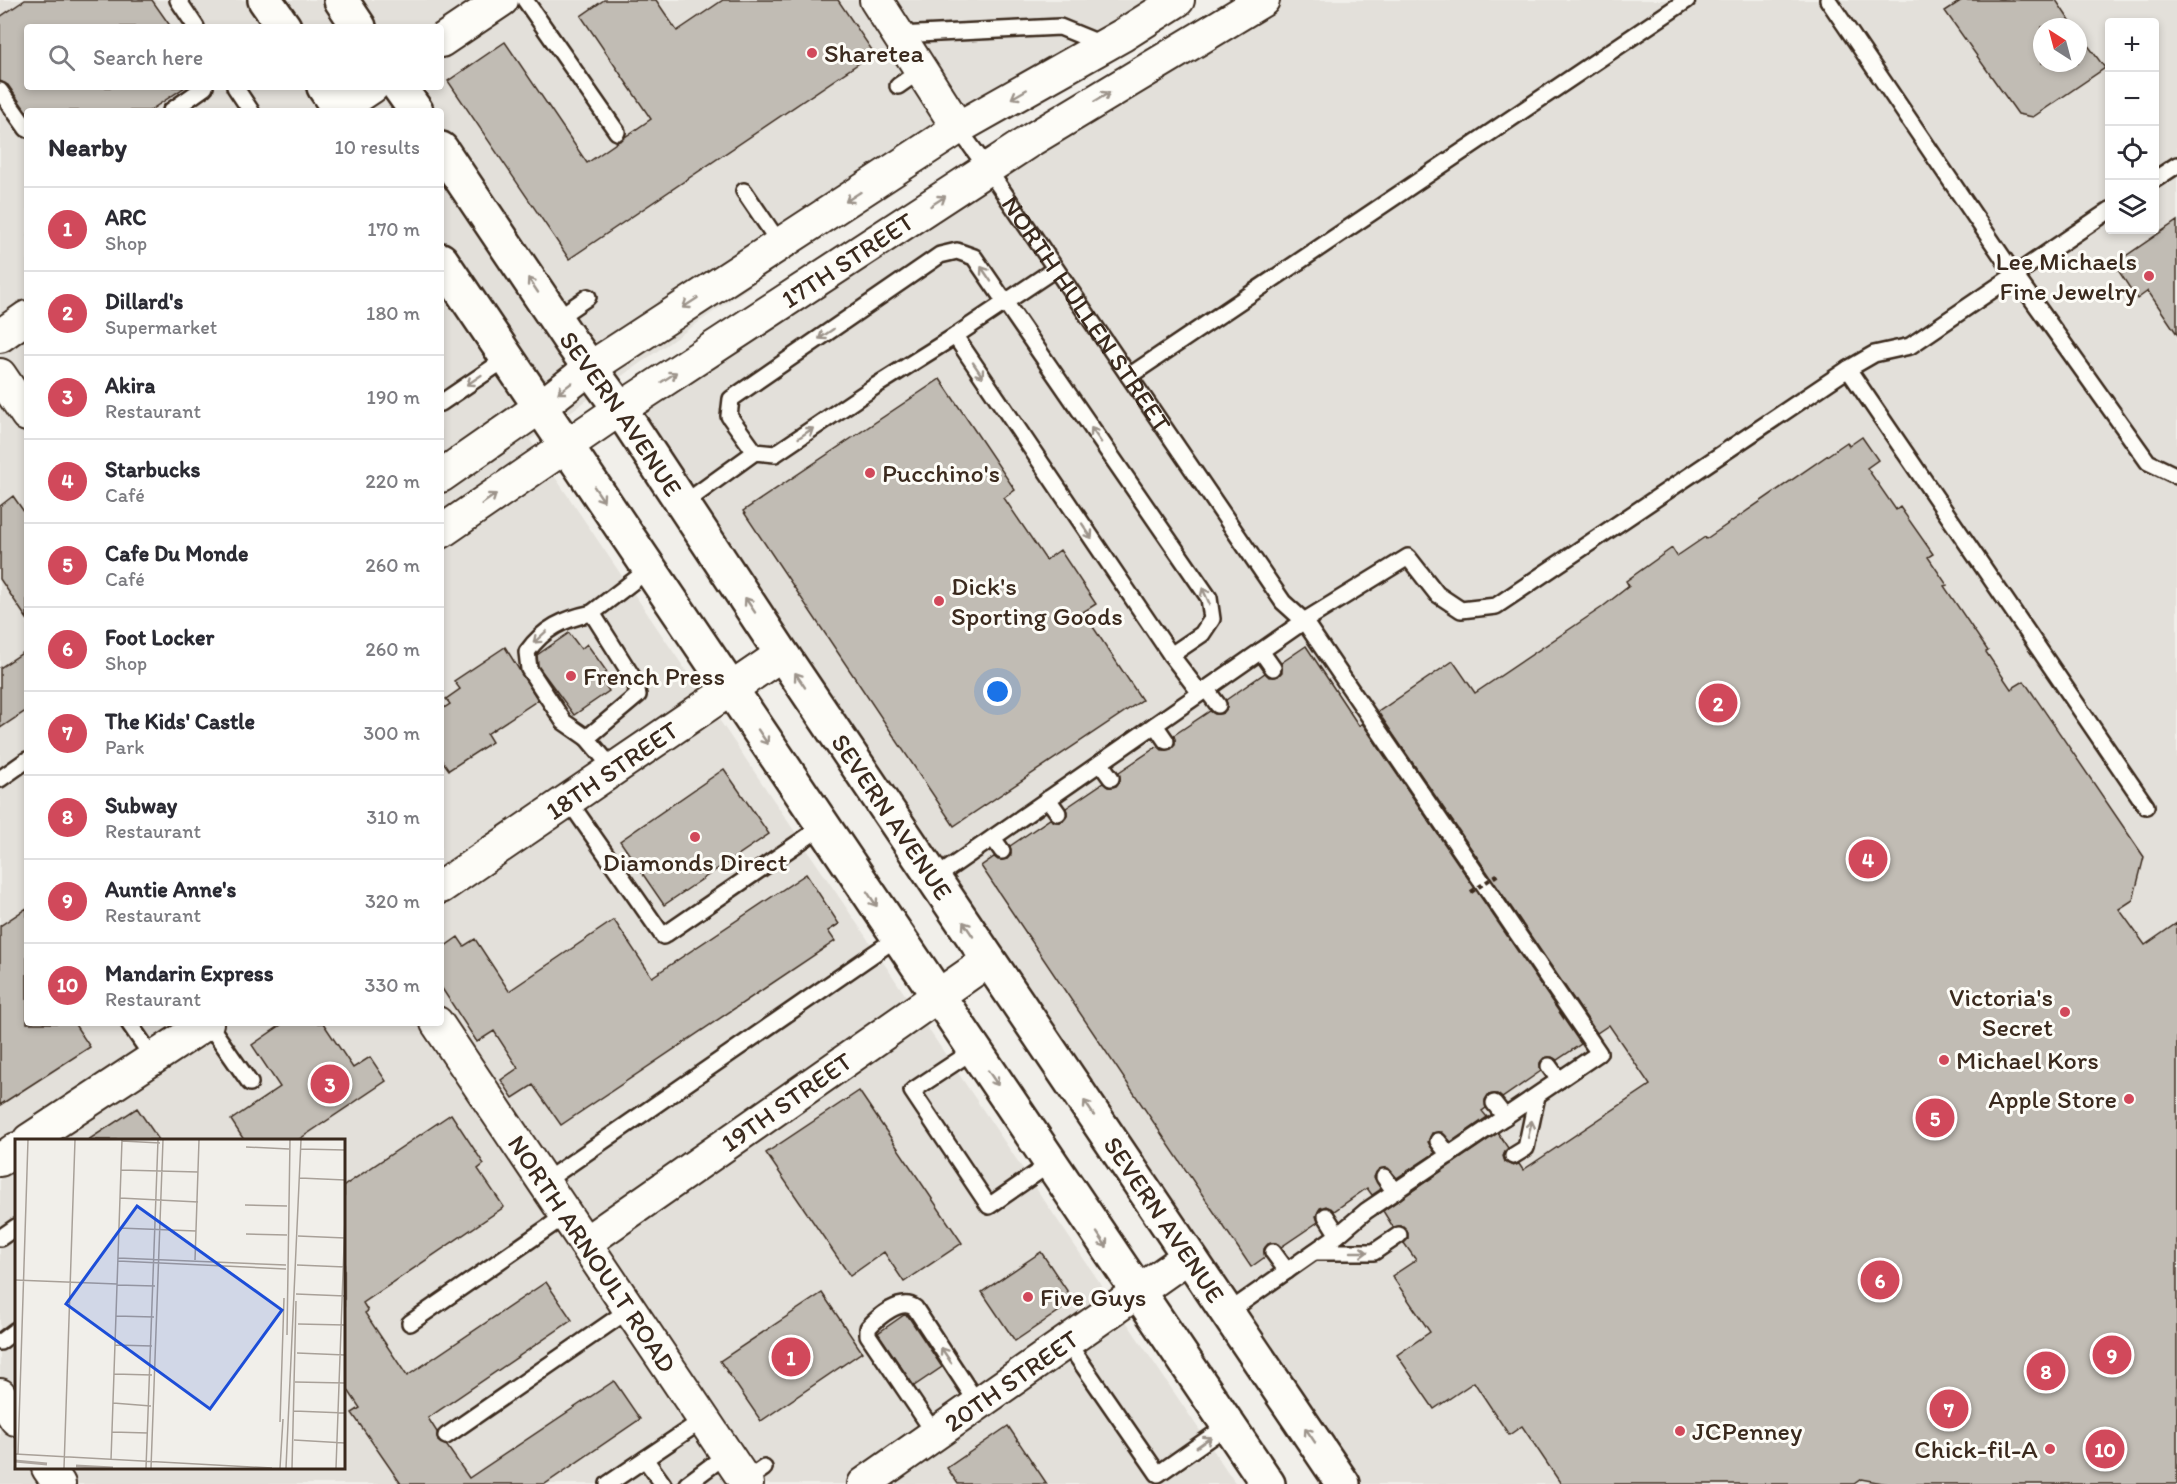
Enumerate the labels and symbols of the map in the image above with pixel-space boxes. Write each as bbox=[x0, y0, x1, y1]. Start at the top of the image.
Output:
north arrow bbox=[2033, 18, 2087, 72]
place label: Sharetea bbox=[824, 37, 925, 69]
marker: Sharetea bbox=[805, 46, 819, 60]
one-way arrow bbox=[1011, 88, 1028, 100]
one-way arrow bbox=[1093, 91, 1110, 103]
street label: NORTH HULLEN STREET bbox=[995, 190, 1179, 439]
one-way arrow bbox=[845, 191, 862, 203]
one-way arrow bbox=[929, 195, 945, 207]
street label: 17TH STREET bbox=[775, 205, 920, 315]
place label: Lee Michaels Fine Jewelry bbox=[1995, 245, 2137, 307]
one-way arrow bbox=[980, 267, 992, 283]
marker: Lee Michaels Fine Jewelry bbox=[2142, 269, 2156, 283]
one-way arrow bbox=[527, 277, 539, 294]
one-way arrow bbox=[682, 297, 699, 309]
street label: SEVERN AVENUE bbox=[552, 325, 689, 502]
one-way arrow bbox=[818, 328, 834, 340]
one-way arrow bbox=[971, 361, 984, 378]
one-way arrow bbox=[660, 371, 677, 383]
one-way arrow bbox=[466, 374, 483, 386]
one-way arrow bbox=[557, 381, 573, 394]
one-way arrow bbox=[798, 427, 814, 439]
one-way arrow bbox=[1090, 427, 1102, 444]
place label: Pucchino's bbox=[882, 457, 1000, 489]
marker: Pucchino's bbox=[863, 466, 877, 480]
one-way arrow bbox=[593, 486, 605, 502]
one-way arrow bbox=[481, 493, 497, 505]
one-way arrow bbox=[1081, 522, 1093, 539]
place label: Dick's Sporting Goods bbox=[951, 570, 1123, 632]
one-way arrow bbox=[1199, 587, 1211, 605]
marker: Dick's Sporting Goods bbox=[932, 594, 946, 608]
one-way arrow bbox=[743, 597, 755, 614]
one-way arrow bbox=[533, 630, 548, 644]
place label: French Press bbox=[583, 660, 725, 692]
marker: French Press bbox=[564, 669, 578, 683]
one-way arrow bbox=[794, 672, 806, 689]
your location bbox=[983, 677, 1012, 706]
pin: 2 bbox=[1698, 680, 1738, 726]
street label: 18TH STREET bbox=[539, 713, 685, 827]
street label: SEVERN AVENUE bbox=[825, 728, 960, 906]
one-way arrow bbox=[757, 729, 769, 745]
marker: Diamonds Direct bbox=[688, 830, 702, 844]
pin: 4 bbox=[1848, 836, 1888, 882]
place label: Diamonds Direct bbox=[602, 846, 788, 878]
one-way arrow bbox=[866, 890, 878, 907]
one-way arrow bbox=[962, 921, 974, 937]
place label: Victoria's Secret bbox=[1949, 981, 2053, 1043]
marker: Victoria's Secret bbox=[2058, 1005, 2072, 1019]
place label: Michael Kors bbox=[1956, 1044, 2099, 1076]
street label: 19TH STREET bbox=[715, 1045, 859, 1159]
marker: Michael Kors bbox=[1937, 1053, 1951, 1067]
pin: 3 bbox=[310, 1062, 350, 1106]
one-way arrow bbox=[987, 1069, 999, 1086]
place label: Apple Store bbox=[1988, 1083, 2117, 1115]
marker: Apple Store bbox=[2122, 1092, 2136, 1106]
pin: 5 bbox=[1916, 1096, 1954, 1140]
one-way arrow bbox=[1082, 1100, 1094, 1117]
one-way arrow bbox=[1525, 1120, 1536, 1139]
street label: NORTH ARNOULT ROAD bbox=[501, 1129, 683, 1379]
street label: SEVERN AVENUE bbox=[1097, 1130, 1232, 1309]
inset map bbox=[15, 1139, 345, 1469]
one-way arrow bbox=[1096, 1231, 1108, 1247]
one-way arrow bbox=[1349, 1246, 1369, 1258]
pin: 6 bbox=[1860, 1258, 1900, 1302]
place label: Five Guys bbox=[1040, 1281, 1147, 1313]
marker: Five Guys bbox=[1021, 1290, 1035, 1304]
street label: 20TH STREET bbox=[938, 1322, 1085, 1439]
pin: 9 bbox=[2092, 1332, 2132, 1378]
pin: 1 bbox=[772, 1334, 810, 1380]
one-way arrow bbox=[940, 1347, 952, 1364]
pin: 8 bbox=[2026, 1348, 2066, 1394]
pin: 7 bbox=[1930, 1386, 1968, 1432]
place label: JCPenney bbox=[1692, 1415, 1802, 1447]
marker: JCPenney bbox=[1673, 1424, 1687, 1438]
pin: 10 bbox=[2086, 1426, 2124, 1472]
one-way arrow bbox=[1304, 1428, 1316, 1444]
place label: Chick-fil-A bbox=[1914, 1433, 2038, 1465]
one-way arrow bbox=[1195, 1436, 1211, 1448]
marker: Chick-fil-A bbox=[2043, 1442, 2057, 1456]

